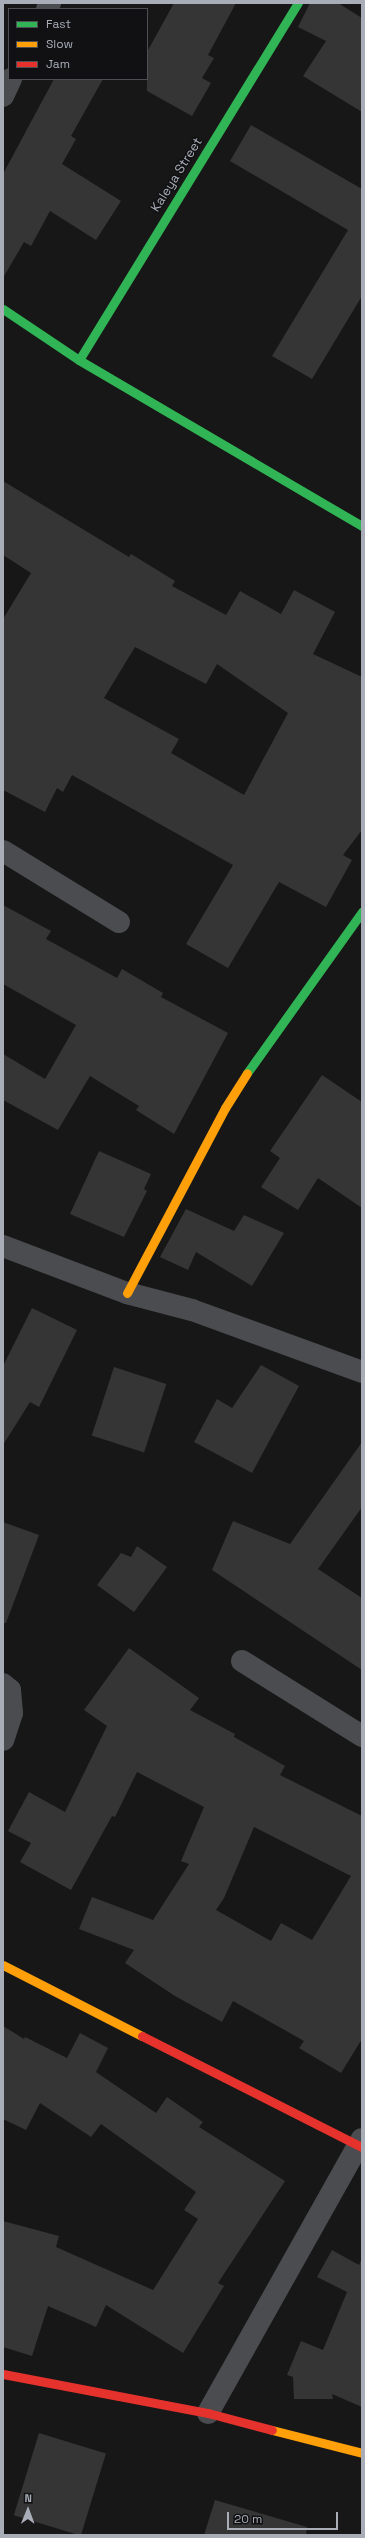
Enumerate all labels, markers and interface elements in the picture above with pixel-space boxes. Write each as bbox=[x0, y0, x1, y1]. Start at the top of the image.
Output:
legend bbox=[8, 8, 148, 80]
text: Fast bbox=[46, 16, 71, 32]
text: Slow bbox=[46, 36, 73, 52]
text: Jam bbox=[46, 56, 70, 72]
street label: Kaleya Street bbox=[148, 135, 206, 215]
north arrow bbox=[8, 2490, 48, 2530]
text: N bbox=[24, 2491, 32, 2505]
scale bar bbox=[229, 2504, 340, 2530]
text: 20 m bbox=[234, 2511, 262, 2527]

